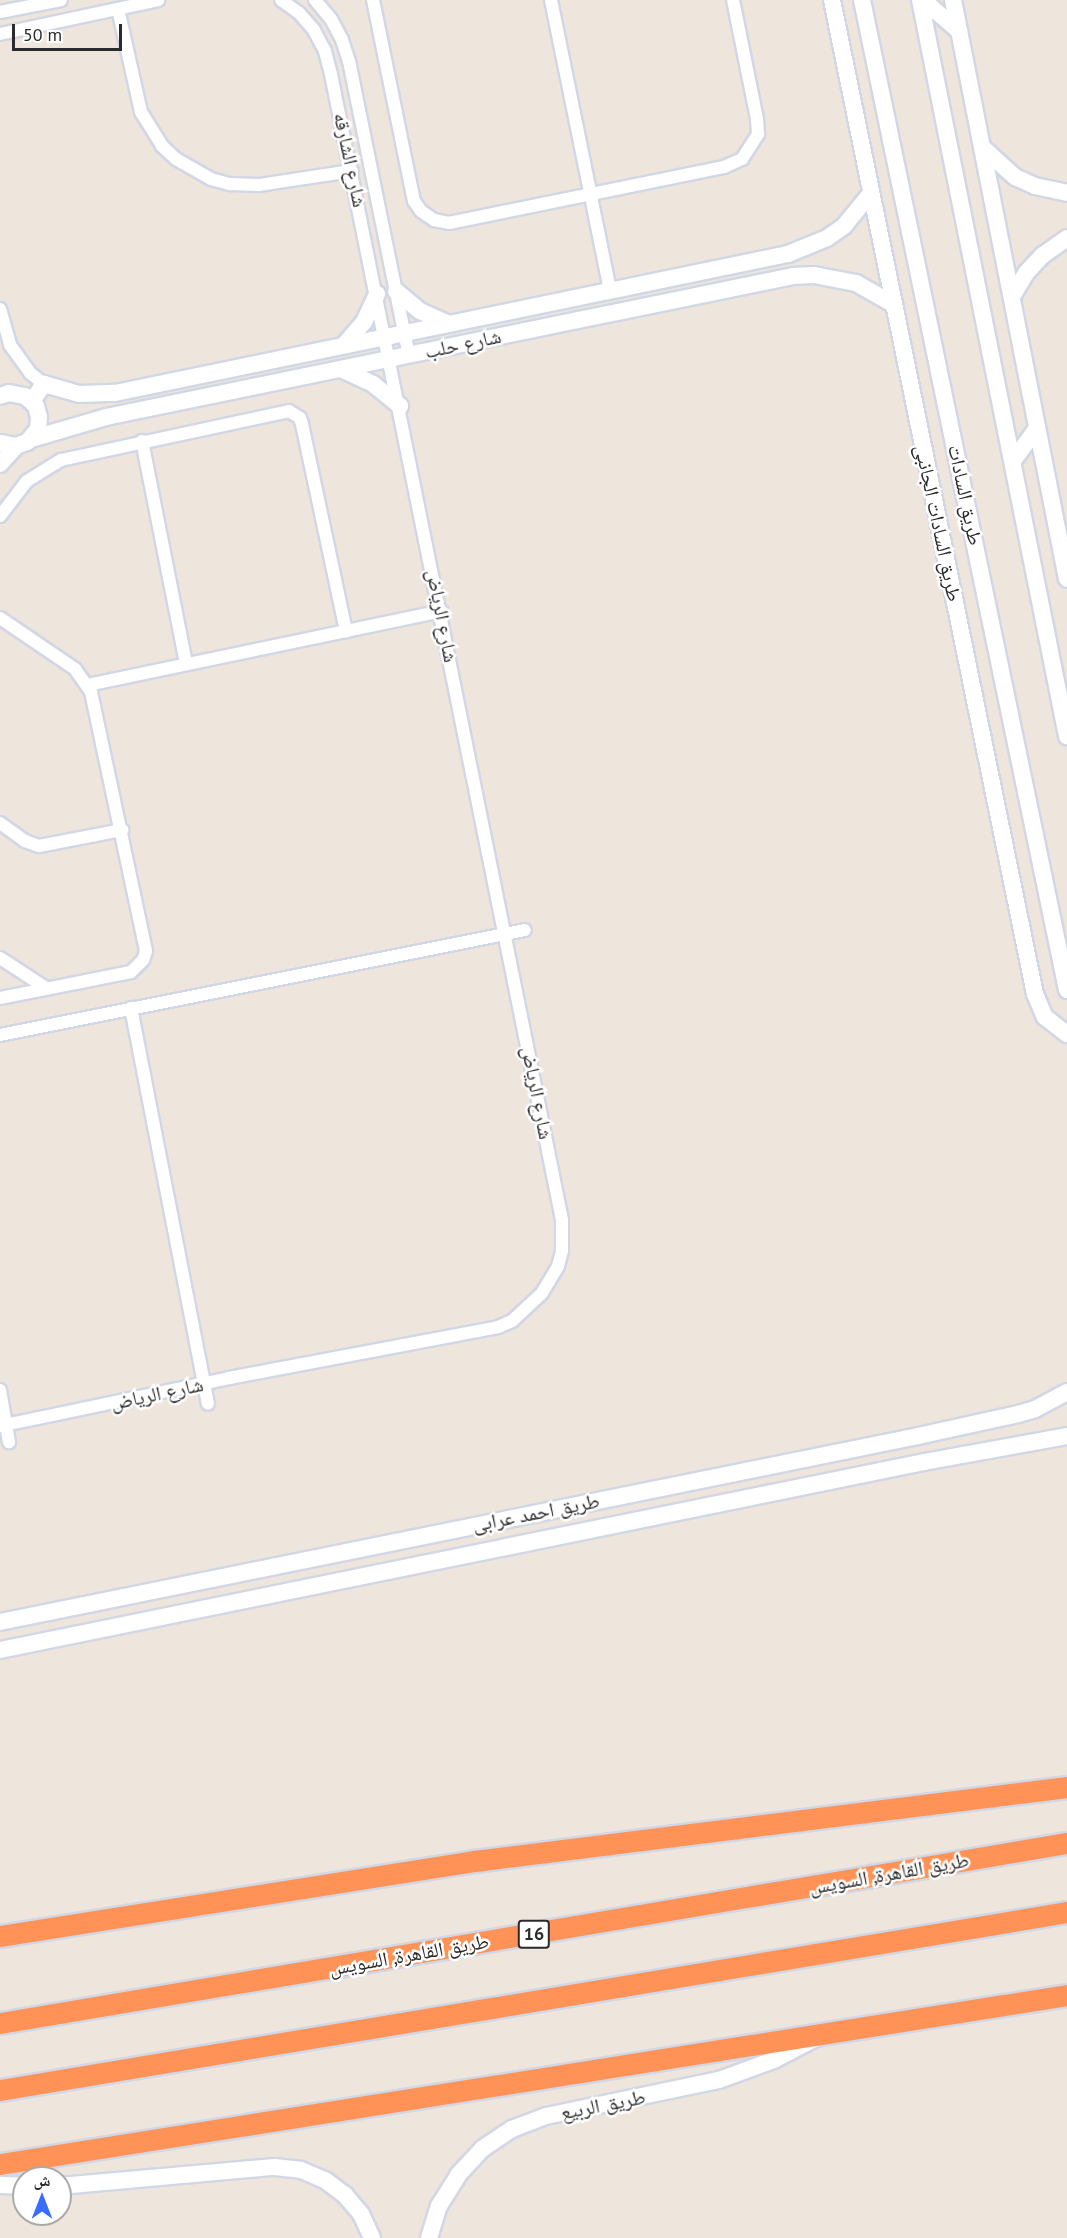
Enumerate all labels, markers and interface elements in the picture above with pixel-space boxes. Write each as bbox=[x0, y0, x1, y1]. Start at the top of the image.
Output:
scale bar bbox=[15, 12, 124, 50]
text: 50 m bbox=[23, 23, 62, 46]
street label: شارع الشارقه bbox=[328, 111, 372, 209]
street label: شارع حلب bbox=[423, 324, 503, 364]
street label: طريق السادات الجانبى bbox=[910, 442, 966, 604]
street label: طريق السادات bbox=[943, 443, 987, 547]
street label: شارع الرياض bbox=[421, 567, 463, 665]
street label: شارع الرياض bbox=[516, 1044, 558, 1142]
street label: شارع الرياض bbox=[108, 1372, 206, 1416]
street label: طريق احمد عرابى bbox=[470, 1489, 602, 1537]
street label: طريق القاهرة, السويس bbox=[807, 1848, 971, 1900]
road number: 16 bbox=[518, 1919, 550, 1949]
street label: طريق القاهرة, السويس bbox=[327, 1929, 491, 1981]
street label: طريق الربيع bbox=[559, 2085, 647, 2125]
north arrow bbox=[12, 2166, 72, 2226]
text: ش bbox=[34, 2170, 50, 2190]

